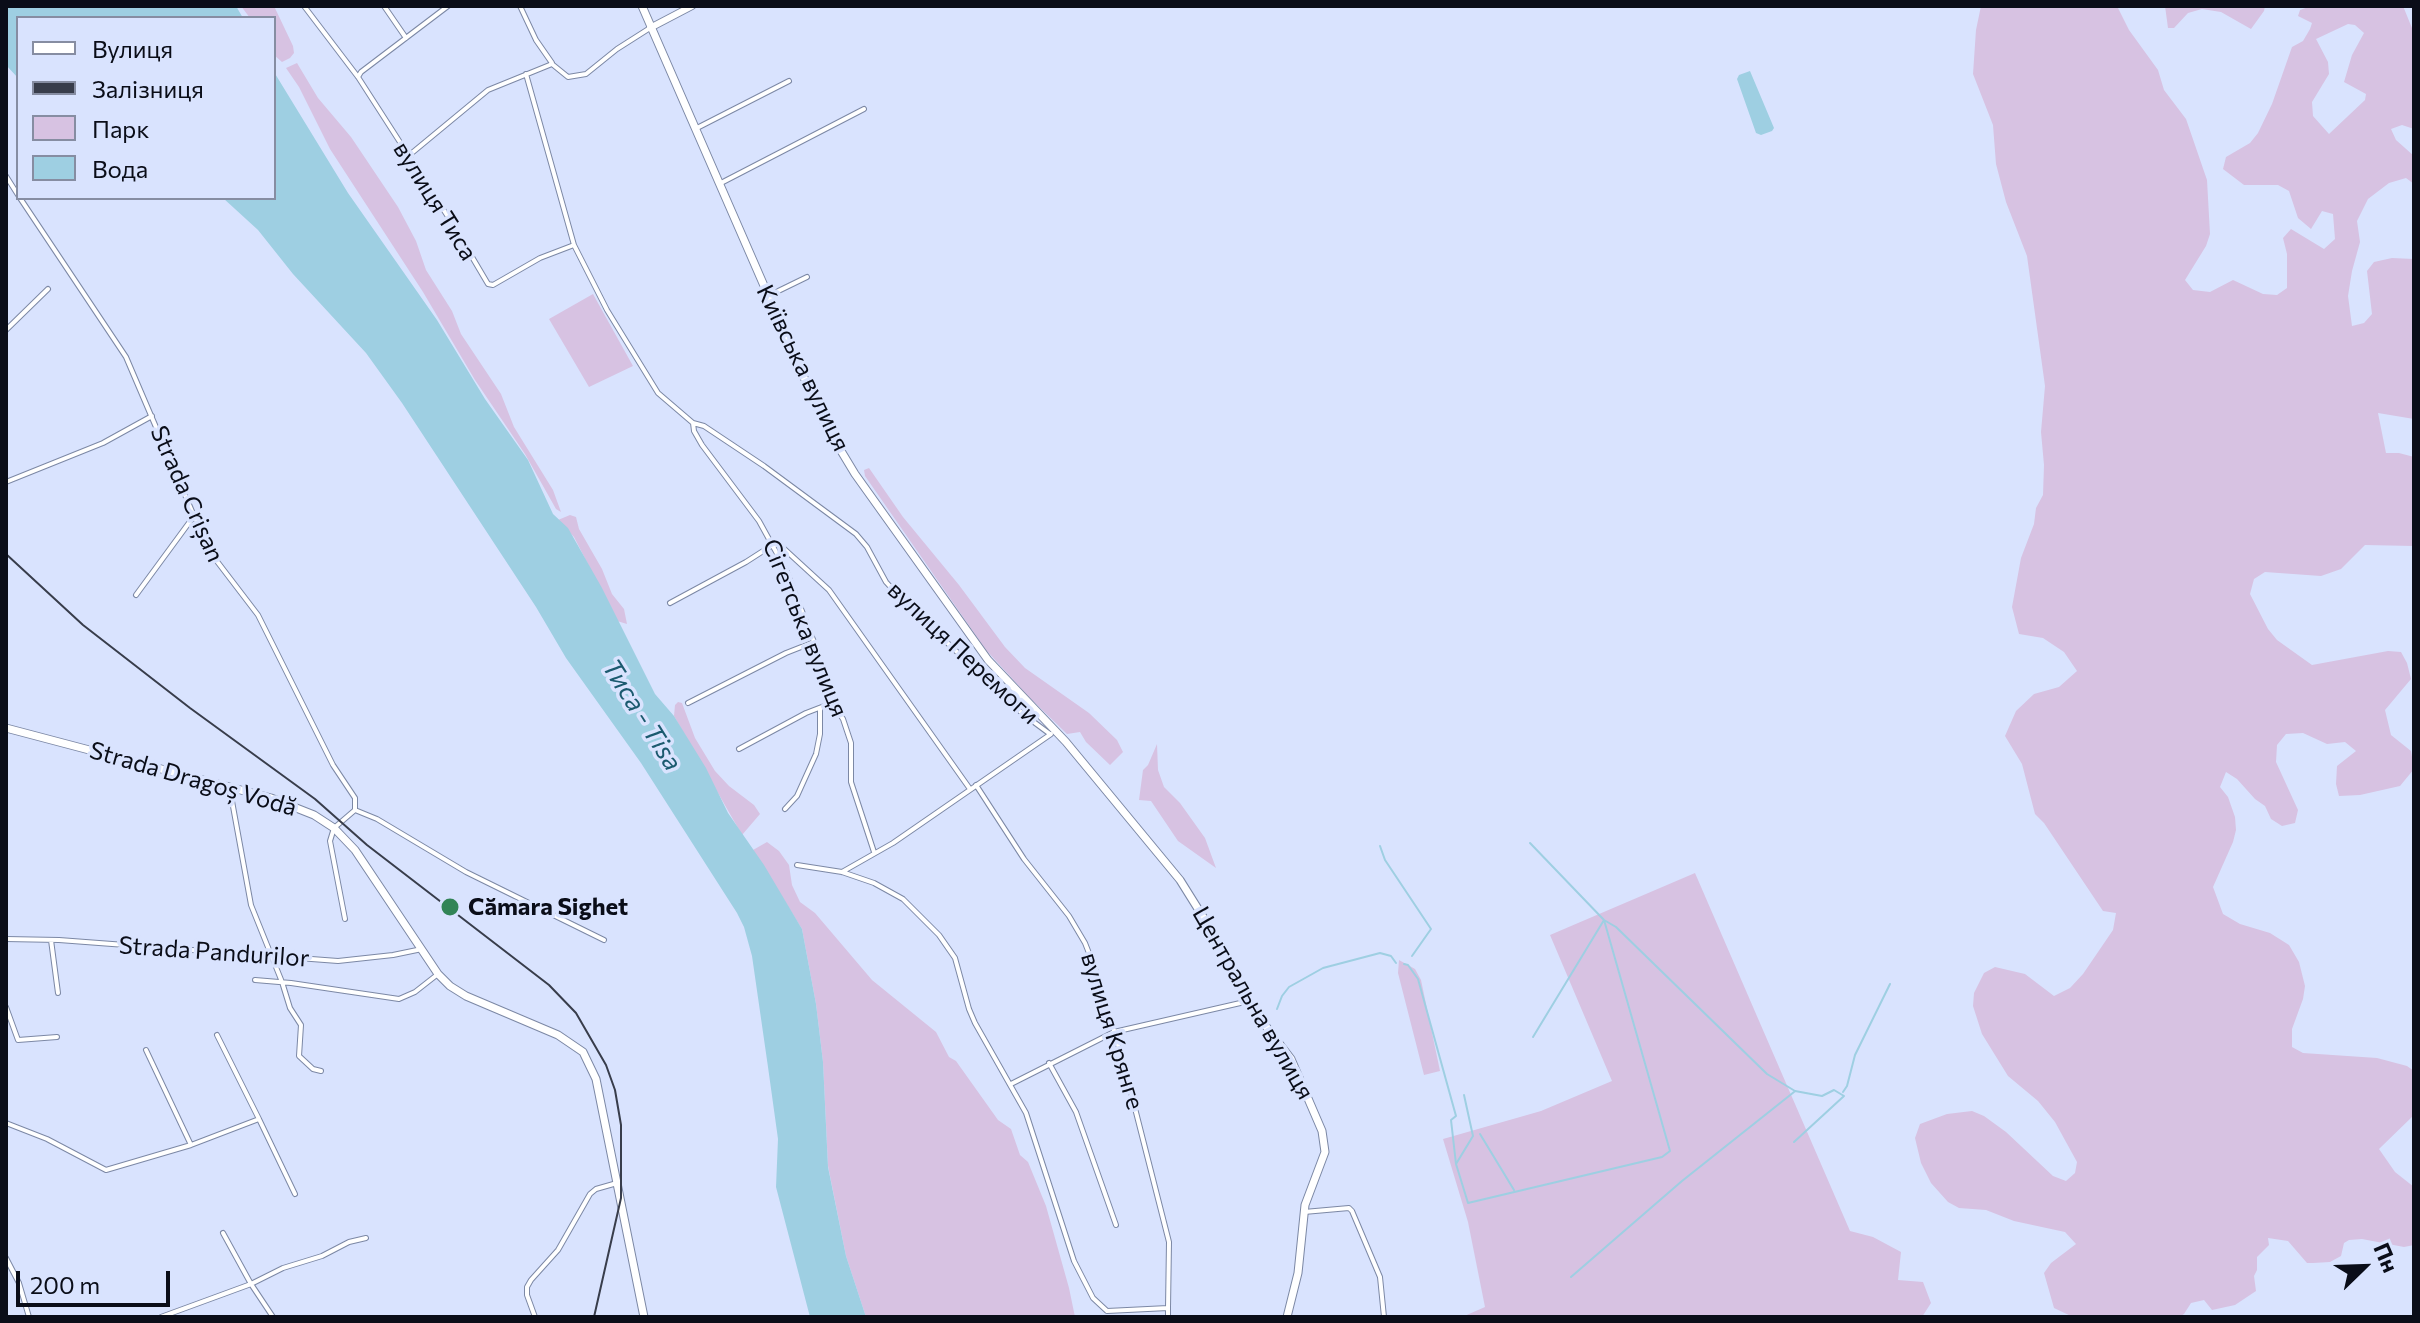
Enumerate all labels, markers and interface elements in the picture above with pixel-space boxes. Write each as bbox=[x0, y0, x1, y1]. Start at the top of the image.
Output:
legend bbox=[16, 16, 276, 200]
text: Вулиця bbox=[92, 34, 173, 63]
text: Залізниця bbox=[92, 74, 204, 103]
text: Парк bbox=[92, 114, 149, 143]
street label: вулиця Тиса bbox=[387, 136, 483, 266]
text: Вода bbox=[92, 154, 148, 183]
street label: Київська вулиця bbox=[750, 280, 856, 456]
street label: Strada Crișan bbox=[144, 421, 230, 567]
street label: Сігетська вулиця bbox=[756, 535, 854, 721]
street label: вулиця Перемоги bbox=[882, 576, 1044, 730]
water label: Тиса - Tisa bbox=[596, 654, 688, 776]
street label: Strada Dragoș Vodă bbox=[86, 736, 300, 822]
place label: Cămara Sighet bbox=[468, 893, 628, 921]
marker: Cămara Sighet bbox=[439, 896, 461, 918]
street label: Центральна вулиця bbox=[1186, 901, 1320, 1105]
street label: Strada Pandurilor bbox=[118, 931, 310, 973]
street label: вулиця Крянге bbox=[1074, 949, 1150, 1113]
north arrow bbox=[2324, 1227, 2404, 1307]
text: Пн bbox=[2368, 1239, 2405, 1276]
scale bar bbox=[20, 1255, 174, 1305]
text: 200 m bbox=[30, 1270, 100, 1299]

